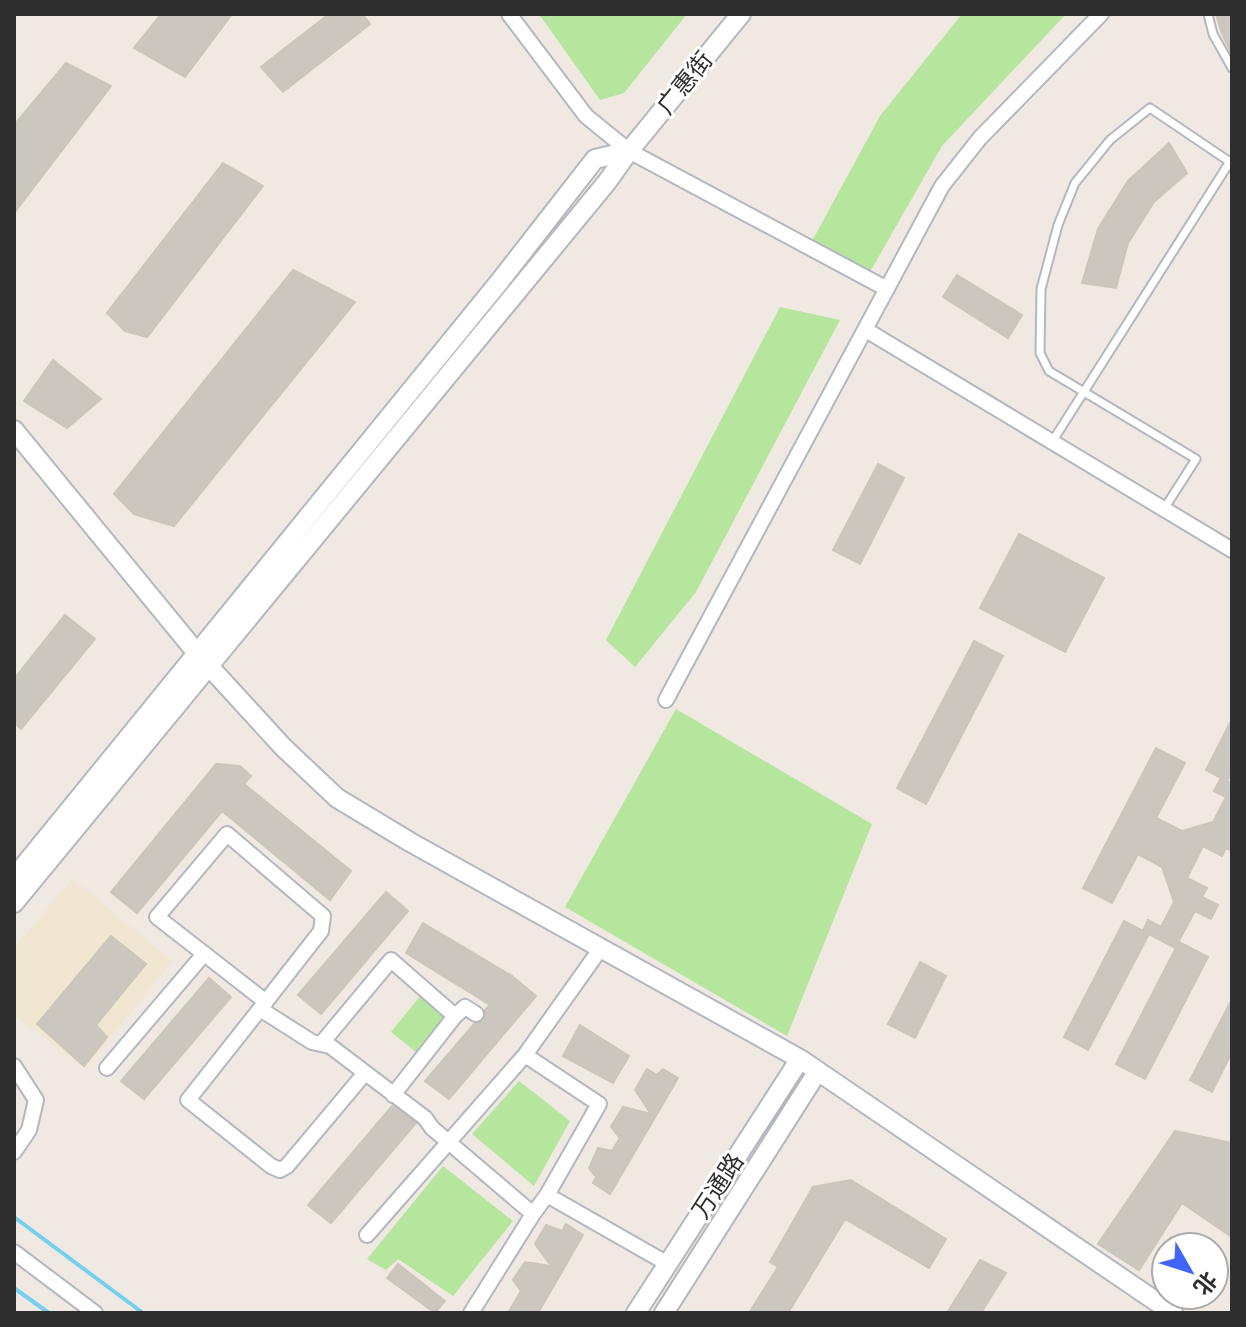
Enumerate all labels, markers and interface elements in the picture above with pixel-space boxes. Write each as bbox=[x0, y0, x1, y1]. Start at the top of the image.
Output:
street label: 广惠街 bbox=[650, 45, 719, 120]
street label: 万通路 bbox=[685, 1147, 749, 1224]
north arrow bbox=[1150, 1231, 1230, 1311]
text: 北 bbox=[1188, 1266, 1223, 1301]

